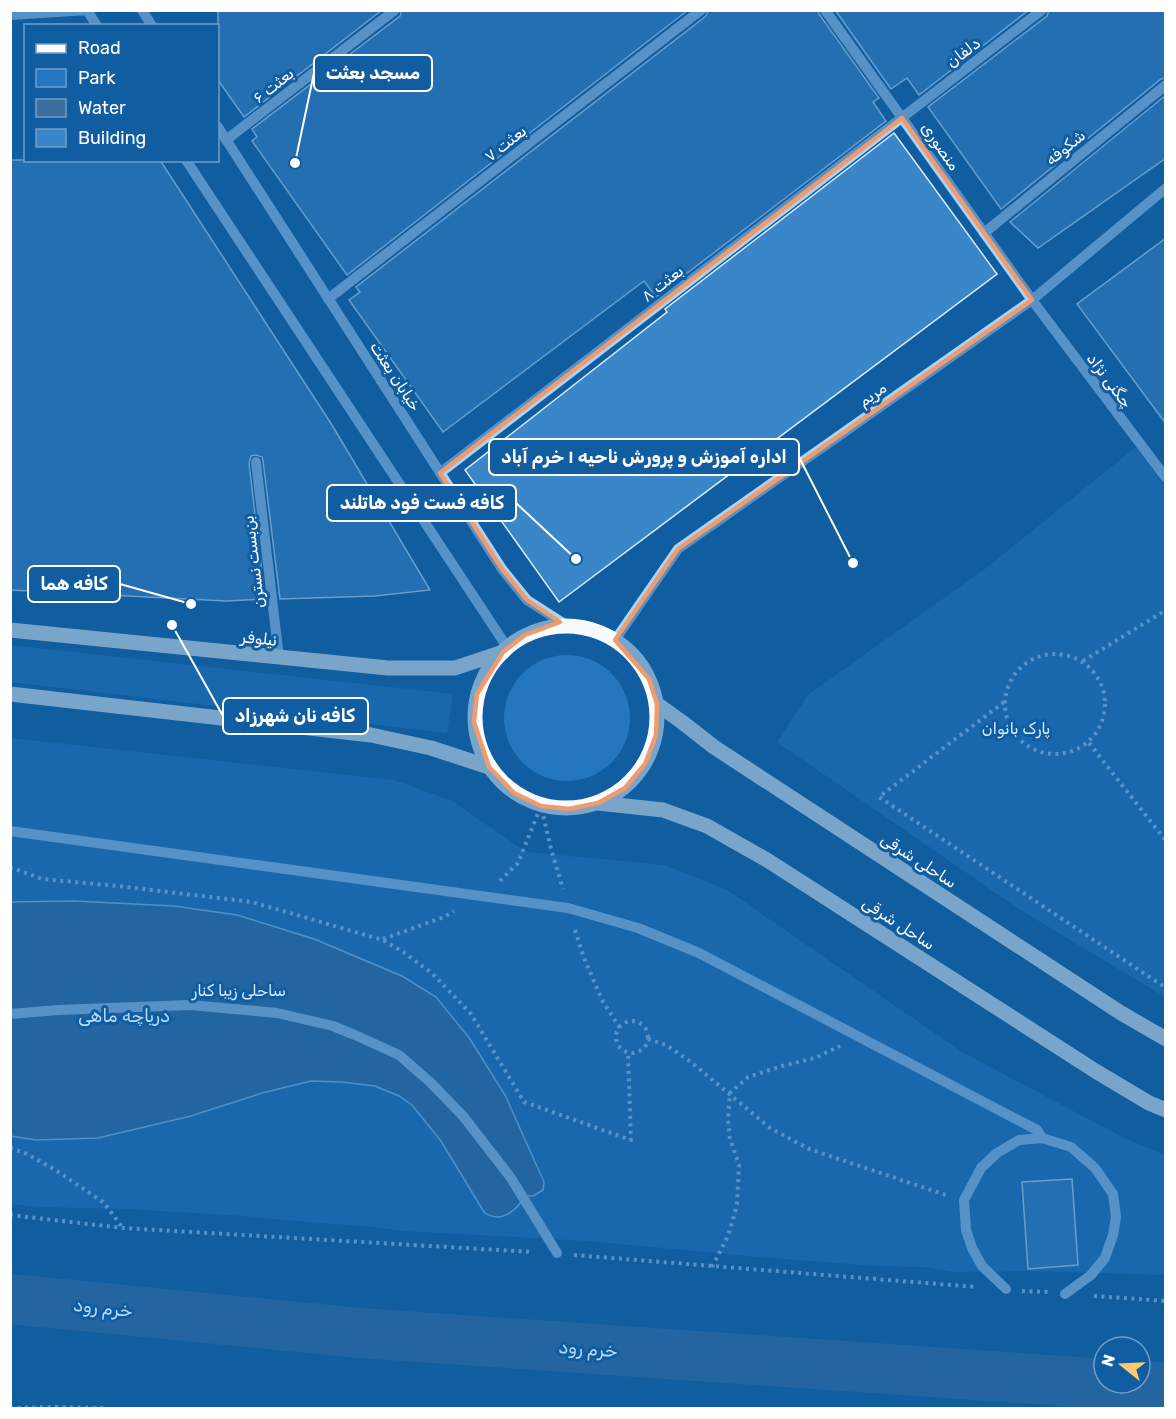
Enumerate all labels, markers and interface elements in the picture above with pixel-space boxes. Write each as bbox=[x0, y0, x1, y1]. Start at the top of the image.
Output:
legend bbox=[24, 24, 219, 162]
street label: دلفان bbox=[943, 33, 984, 71]
text: Road bbox=[78, 37, 121, 59]
callout: مسجد بعثت bbox=[314, 55, 432, 91]
text: مسجد بعثت bbox=[326, 62, 420, 84]
street label: بعثت ۶ bbox=[249, 64, 298, 107]
text: Park bbox=[78, 67, 116, 89]
text: Water bbox=[78, 97, 126, 119]
street label: منصوری bbox=[916, 119, 964, 175]
street label: بعثت ۷ bbox=[480, 121, 530, 166]
street label: شکوفه bbox=[1042, 126, 1090, 170]
text: Building bbox=[78, 127, 146, 149]
street label: بعثت ۸ bbox=[637, 261, 687, 306]
street label: خیابان بعثت bbox=[366, 338, 425, 415]
street label: چگنی نژاد bbox=[1082, 349, 1136, 412]
street label: مریم bbox=[855, 378, 891, 412]
callout: اداره آموزش و پرورش ناحیه ۱ خرم آباد bbox=[489, 439, 799, 475]
text: اداره آموزش و پرورش ناحیه ۱ خرم آباد bbox=[501, 446, 787, 469]
callout: کافه فست فود هاتلند bbox=[327, 485, 516, 521]
text: کافه فست فود هاتلند bbox=[340, 492, 504, 514]
street label: بن‌بست نسترن bbox=[238, 514, 270, 609]
callout: کافه هما bbox=[28, 566, 120, 602]
text: کافه هما bbox=[40, 573, 108, 595]
street label: نیلوفر bbox=[239, 627, 278, 651]
callout: کافه نان شهرزاد bbox=[223, 698, 368, 734]
text: کافه نان شهرزاد bbox=[235, 705, 355, 727]
park label: پارک بانوان bbox=[982, 719, 1050, 739]
street label: ساحلی شرقی bbox=[877, 829, 960, 893]
street label: ساحل شرقی bbox=[858, 893, 939, 955]
park label: ساحلی زیبا کنار bbox=[191, 981, 286, 1001]
water label: دریاچه ماهی bbox=[78, 1005, 170, 1027]
water label: خرم رود bbox=[72, 1294, 134, 1322]
north arrow bbox=[1092, 1335, 1152, 1395]
water label: خرم رود bbox=[558, 1336, 618, 1362]
text: N bbox=[1097, 1352, 1119, 1369]

